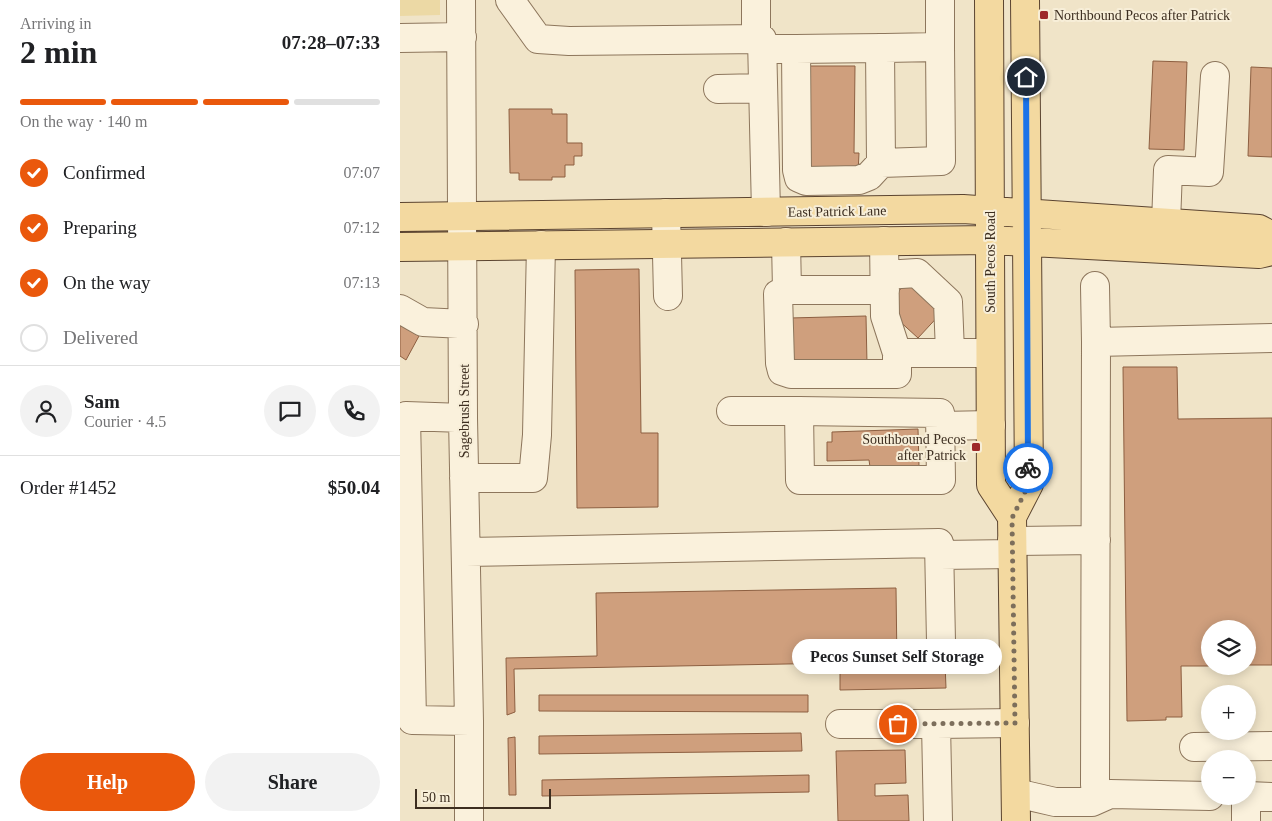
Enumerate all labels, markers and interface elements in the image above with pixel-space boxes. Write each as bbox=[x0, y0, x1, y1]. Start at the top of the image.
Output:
place label: Northbound Pecos after Patrick bbox=[1054, 8, 1230, 23]
marker: Northbound Pecos after Patrick bbox=[1038, 9, 1050, 21]
text: Arriving in bbox=[20, 15, 92, 32]
text: 07:28–07:33 bbox=[282, 32, 380, 53]
text: 2 min bbox=[20, 34, 97, 70]
pin bbox=[1005, 56, 1047, 98]
icon: home bbox=[1012, 63, 1040, 91]
text: On the way · 140 m bbox=[20, 113, 148, 130]
icon: check bbox=[20, 159, 48, 187]
text: Confirmed bbox=[63, 162, 145, 183]
text: 07:07 bbox=[344, 164, 380, 181]
street label: East Patrick Lane bbox=[788, 203, 887, 220]
street label: South Pecos Road bbox=[983, 211, 998, 313]
icon: check bbox=[20, 214, 48, 242]
text: Preparing bbox=[63, 217, 137, 238]
text: 07:12 bbox=[344, 219, 380, 236]
icon: check bbox=[20, 269, 48, 297]
text: On the way bbox=[63, 272, 151, 293]
text: 07:13 bbox=[344, 274, 380, 291]
text: Delivered bbox=[63, 327, 138, 348]
street label: Sagebrush Street bbox=[457, 364, 472, 458]
button: person bbox=[20, 385, 72, 437]
button: chat bbox=[264, 385, 316, 437]
button: phone bbox=[328, 385, 380, 437]
text: Sam bbox=[84, 391, 120, 412]
text: Courier · 4.5 bbox=[84, 413, 166, 430]
place label: Southbound Pecos after Patrick bbox=[862, 432, 966, 463]
marker: Southbound Pecos after Patrick bbox=[970, 441, 982, 453]
courier bbox=[1003, 443, 1053, 493]
icon: bike bbox=[1014, 454, 1042, 482]
text: Order #1452 bbox=[20, 477, 117, 498]
text: $50.04 bbox=[328, 477, 380, 498]
map controls bbox=[1201, 620, 1256, 805]
button: layers bbox=[1201, 620, 1256, 675]
callout: Pecos Sunset Self Storage bbox=[793, 639, 1003, 674]
text: Pecos Sunset Self Storage bbox=[810, 648, 984, 665]
button: + bbox=[1201, 685, 1256, 740]
pin bbox=[877, 703, 919, 745]
icon: bag bbox=[884, 710, 912, 738]
button: − bbox=[1201, 750, 1256, 805]
button: Help bbox=[20, 753, 195, 811]
button: Share bbox=[205, 753, 380, 811]
scale bar bbox=[415, 786, 551, 809]
text: 50 m bbox=[422, 790, 450, 805]

